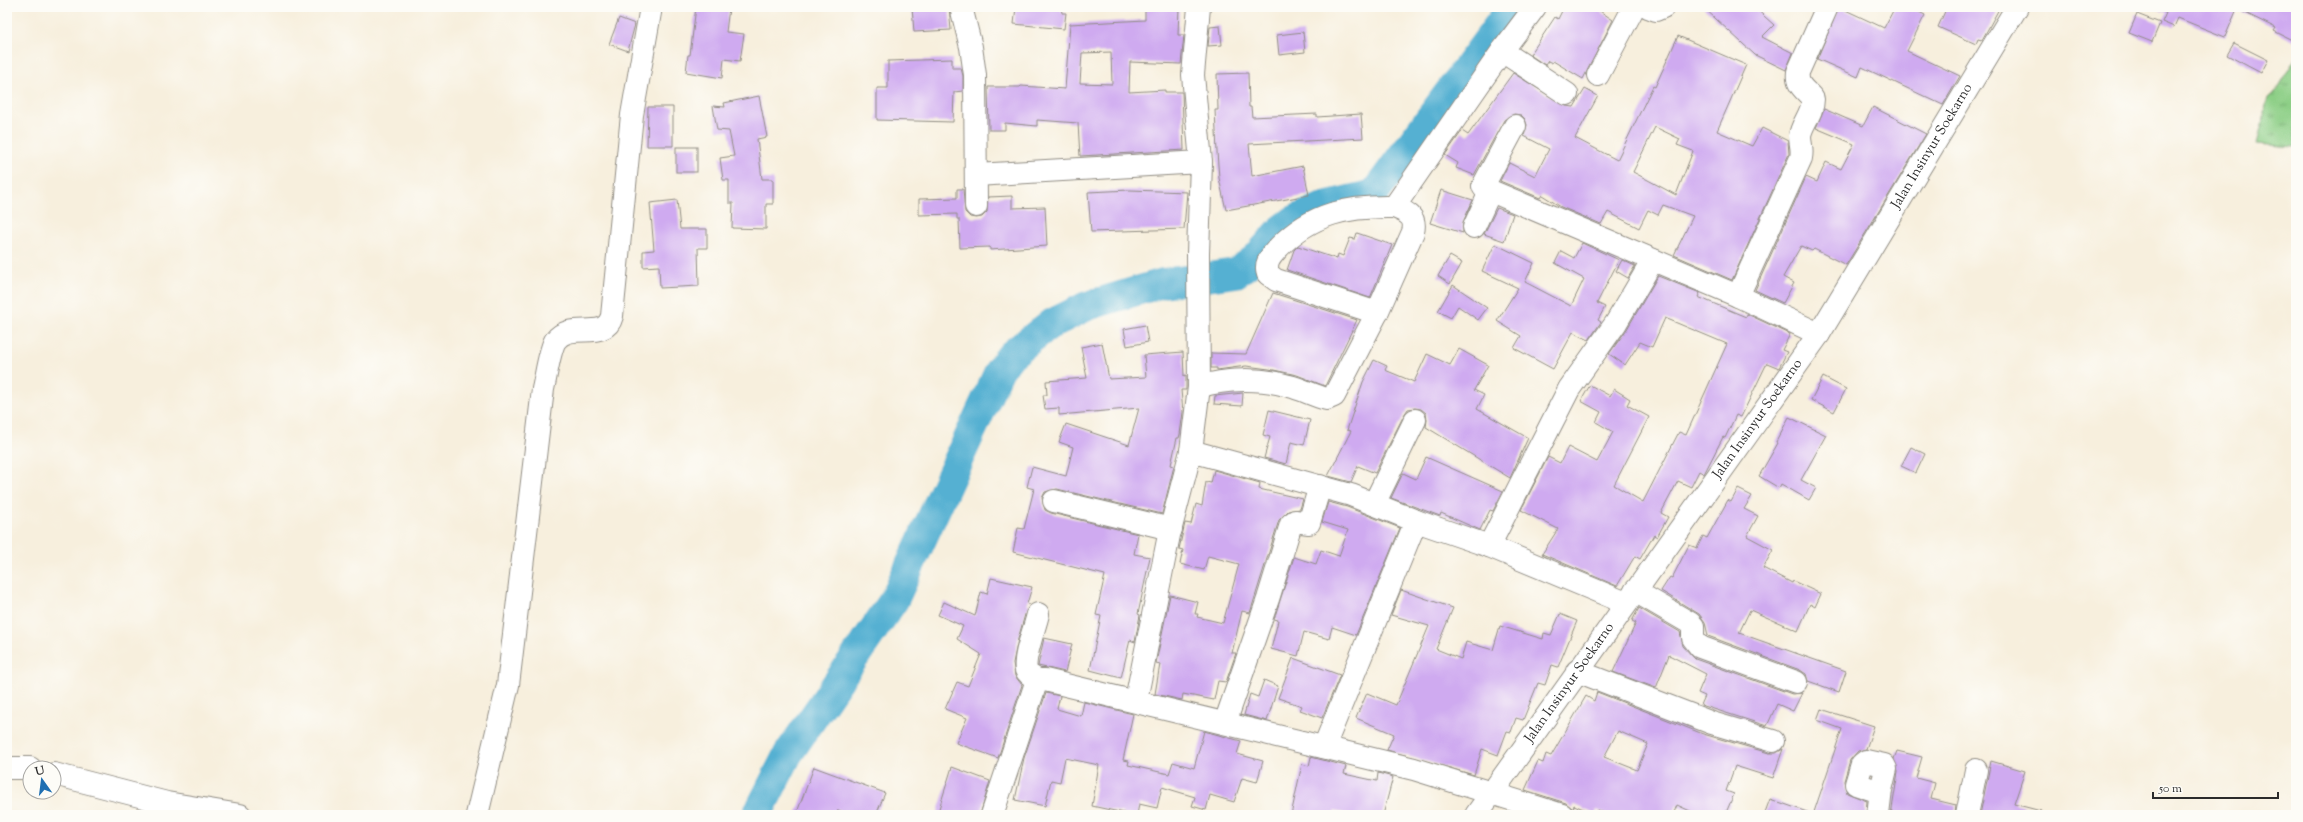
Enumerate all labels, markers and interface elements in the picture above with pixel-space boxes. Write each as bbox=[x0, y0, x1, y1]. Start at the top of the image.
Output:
street label: Jalan Insinyur Soekarno bbox=[1886, 80, 1978, 214]
street label: Jalan Insinyur Soekarno bbox=[1708, 355, 1808, 484]
street label: Jalan Insinyur Soekarno bbox=[1520, 619, 1620, 748]
north arrow bbox=[22, 760, 62, 800]
text: U bbox=[33, 762, 46, 780]
scale bar bbox=[2153, 774, 2278, 800]
text: 50 m bbox=[2158, 780, 2182, 798]

